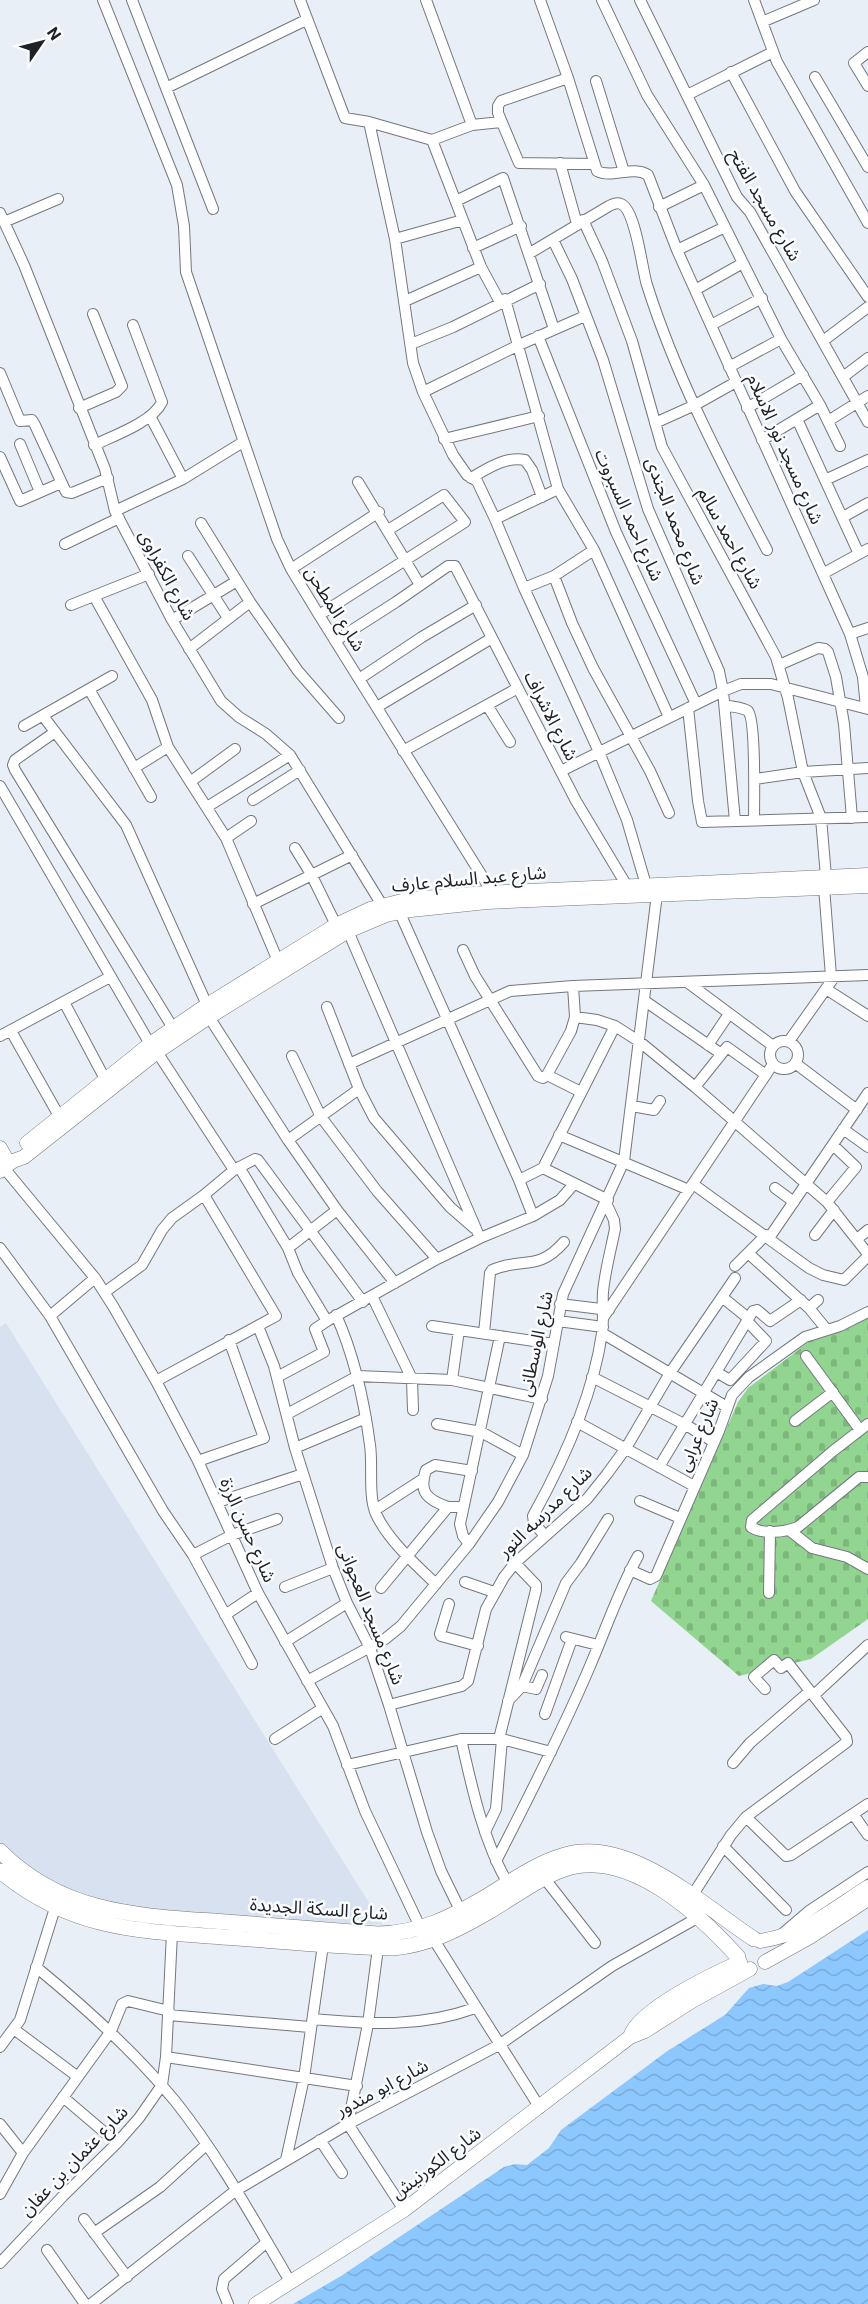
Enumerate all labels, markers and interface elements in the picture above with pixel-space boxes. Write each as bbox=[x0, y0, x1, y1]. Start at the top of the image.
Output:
north arrow bbox=[12, 12, 72, 72]
text: N bbox=[43, 24, 65, 44]
street label: شارع مسجد الفتح bbox=[721, 145, 806, 267]
street label: شارع مسجد نور الاسلام bbox=[739, 370, 828, 529]
street label: شارع احمد السبروت bbox=[587, 445, 668, 586]
street label: شارع محمد الجندى bbox=[638, 454, 709, 589]
street label: شارع احمد سالم bbox=[690, 483, 767, 594]
street label: شارع الكفراوى bbox=[131, 526, 200, 625]
street label: شارع المطحن bbox=[298, 562, 370, 657]
street label: شارع الاشراف bbox=[516, 668, 583, 766]
street label: شارع عبد السلام عارف bbox=[391, 861, 547, 900]
street label: شارع الوسطانى bbox=[514, 1289, 561, 1399]
street label: شارع عرابى bbox=[673, 1395, 726, 1476]
street label: شارع مدرسه النور bbox=[493, 1462, 599, 1565]
street label: شارع حسن الرزة bbox=[212, 1474, 281, 1587]
street label: شارع مسجد العجوانى bbox=[330, 1540, 409, 1689]
street label: شارع السكة الجديدة bbox=[249, 1893, 389, 1928]
street label: شارع ابو مندور bbox=[331, 2054, 433, 2125]
street label: شارع عثمان بن عفان bbox=[15, 2101, 135, 2223]
street label: شارع الكورنيش bbox=[387, 2122, 487, 2206]

